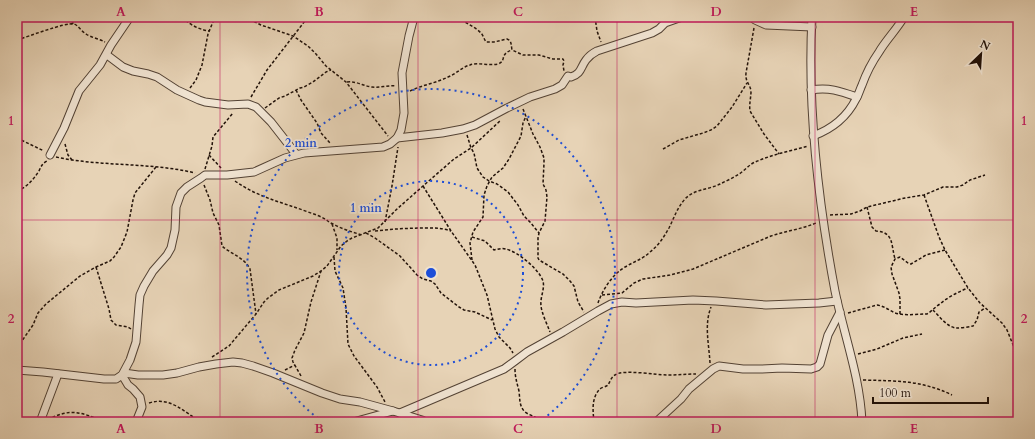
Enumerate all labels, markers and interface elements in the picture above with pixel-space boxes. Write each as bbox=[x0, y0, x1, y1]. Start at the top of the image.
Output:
text: A bbox=[116, 3, 126, 21]
text: B bbox=[314, 3, 324, 21]
text: C bbox=[513, 3, 523, 21]
text: D bbox=[710, 3, 722, 21]
text: E bbox=[910, 3, 918, 21]
north arrow bbox=[961, 34, 1001, 74]
text: N bbox=[978, 37, 993, 54]
text: 1 bbox=[8, 112, 14, 130]
text: 1 bbox=[1021, 112, 1027, 130]
text: 2 min bbox=[285, 135, 317, 151]
text: 1 min bbox=[350, 200, 382, 216]
centre of rings bbox=[424, 266, 438, 280]
text: 2 bbox=[8, 310, 15, 328]
text: 2 bbox=[1021, 310, 1028, 328]
scale bar bbox=[873, 379, 988, 405]
text: 100 m bbox=[879, 385, 912, 401]
text: A bbox=[116, 420, 126, 438]
text: B bbox=[314, 420, 324, 438]
text: C bbox=[513, 420, 523, 438]
text: D bbox=[710, 420, 722, 438]
text: E bbox=[910, 420, 918, 438]

